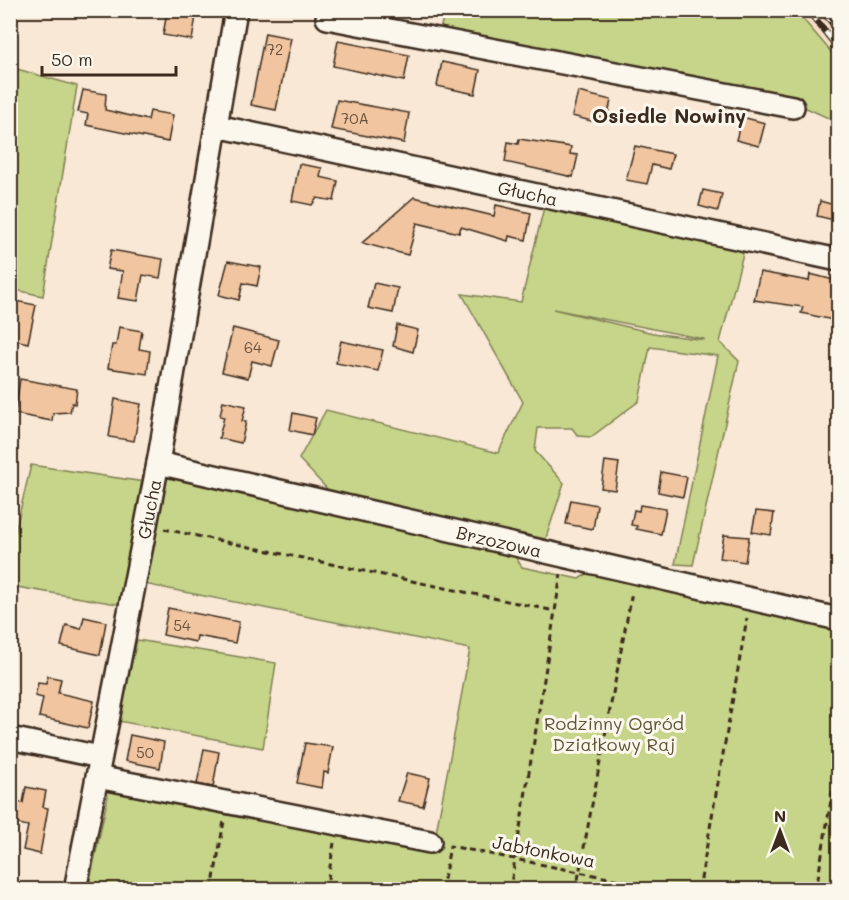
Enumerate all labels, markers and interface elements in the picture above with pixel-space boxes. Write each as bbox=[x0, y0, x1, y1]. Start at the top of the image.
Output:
scale bar bbox=[42, 39, 176, 77]
house number: 72 bbox=[267, 39, 283, 59]
text: 50 m bbox=[51, 47, 93, 71]
district label: Osiedle Nowiny bbox=[592, 102, 746, 128]
house number: 70A bbox=[341, 108, 369, 128]
street label: Głucha bbox=[496, 175, 560, 211]
house number: 64 bbox=[244, 337, 262, 357]
street label: Głucha bbox=[131, 477, 167, 541]
street label: Brzozowa bbox=[454, 520, 544, 563]
house number: 54 bbox=[173, 615, 191, 635]
park label: Rodzinny Ogród Działkowy Raj bbox=[544, 711, 684, 756]
house number: 50 bbox=[136, 742, 154, 762]
north arrow bbox=[750, 801, 810, 861]
text: N bbox=[774, 805, 786, 826]
street label: Jabłonkowa bbox=[491, 829, 597, 873]

